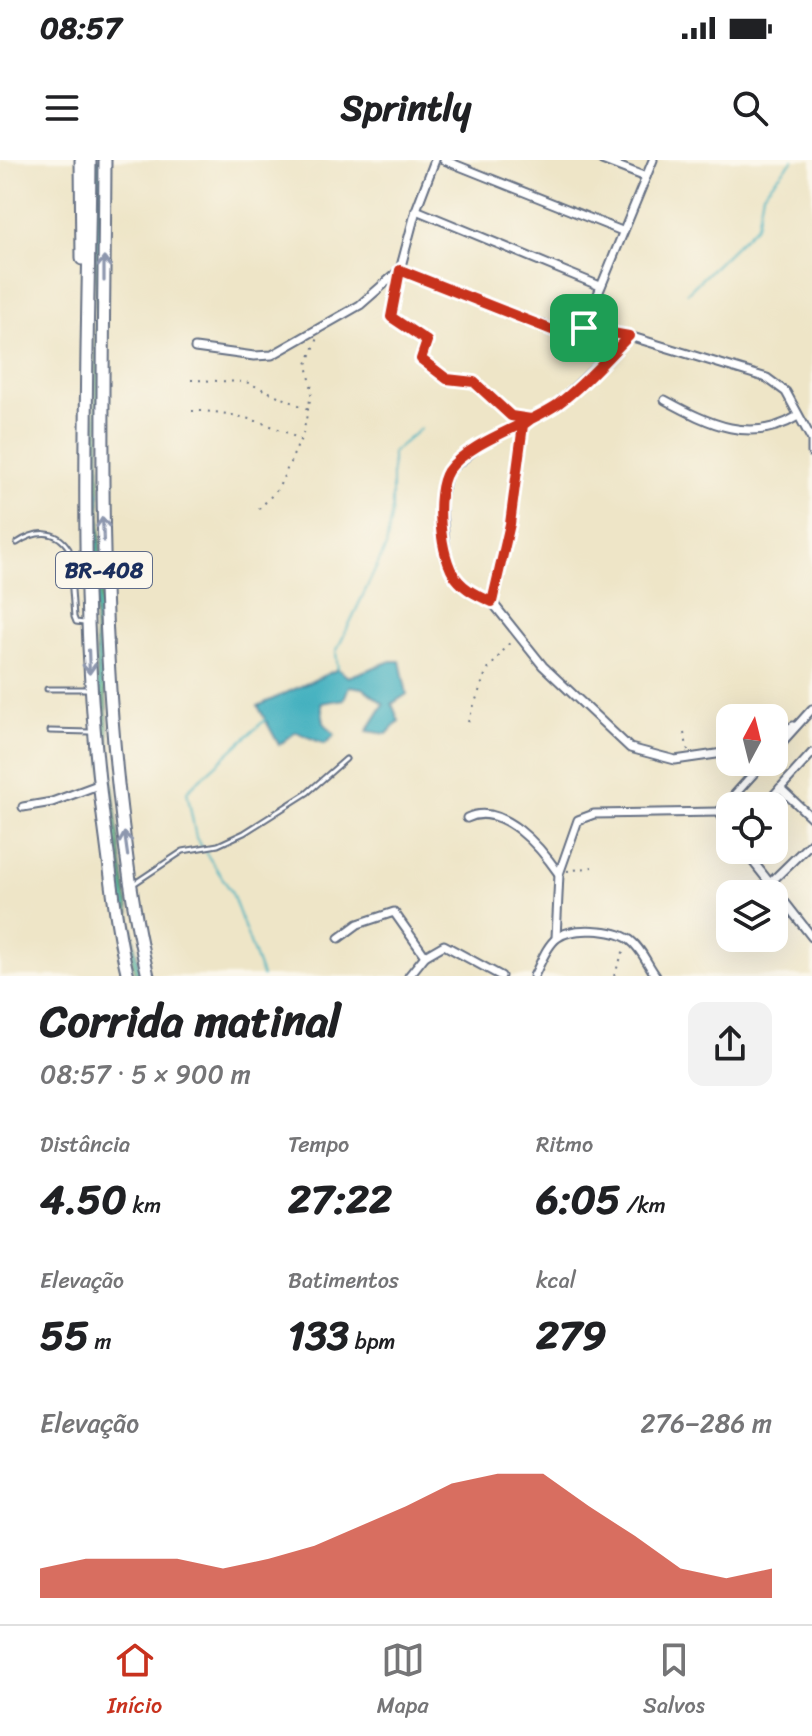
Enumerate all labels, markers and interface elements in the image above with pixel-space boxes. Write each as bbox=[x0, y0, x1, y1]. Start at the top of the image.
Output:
text: 08:57 bbox=[40, 1, 122, 55]
text: Sprintly bbox=[341, 76, 471, 140]
icon: menu bbox=[40, 86, 84, 130]
icon: search bbox=[728, 86, 772, 130]
one-way arrow bbox=[96, 256, 112, 283]
pin bbox=[550, 294, 618, 362]
icon: arrive bbox=[562, 306, 606, 350]
one-way arrow bbox=[95, 516, 111, 543]
road number: BR-408 bbox=[56, 552, 152, 588]
one-way arrow bbox=[82, 648, 97, 675]
north arrow bbox=[716, 704, 788, 776]
map controls bbox=[716, 704, 788, 952]
button: locate bbox=[716, 792, 788, 864]
one-way arrow bbox=[118, 831, 133, 858]
button: layers bbox=[716, 880, 788, 952]
text: Corrida matinal bbox=[40, 982, 341, 1060]
button: share bbox=[688, 1002, 772, 1086]
text: 08:57 · 5 × 900 m bbox=[40, 1051, 251, 1097]
text: Distância bbox=[40, 1125, 130, 1164]
text: Tempo bbox=[288, 1125, 349, 1164]
text: Ritmo bbox=[536, 1125, 593, 1164]
text: 4.50 bbox=[40, 1164, 127, 1235]
text: 27:22 bbox=[288, 1164, 392, 1235]
text: 6:05 bbox=[536, 1164, 621, 1235]
text: km bbox=[127, 1186, 161, 1225]
text: /km bbox=[621, 1186, 666, 1225]
text: Elevação bbox=[40, 1261, 124, 1300]
text: Batimentos bbox=[288, 1261, 399, 1300]
text: kcal bbox=[536, 1261, 576, 1300]
text: 55 bbox=[40, 1300, 89, 1371]
text: 133 bbox=[288, 1300, 349, 1371]
text: 279 bbox=[536, 1300, 606, 1371]
text: m bbox=[89, 1322, 112, 1361]
text: bpm bbox=[349, 1322, 395, 1361]
text: Elevação bbox=[40, 1400, 139, 1446]
text: 276–286 m bbox=[640, 1400, 772, 1446]
tab: Início bbox=[107, 1638, 162, 1725]
tab: Mapa bbox=[377, 1638, 428, 1725]
tab: Salvos bbox=[643, 1638, 705, 1725]

